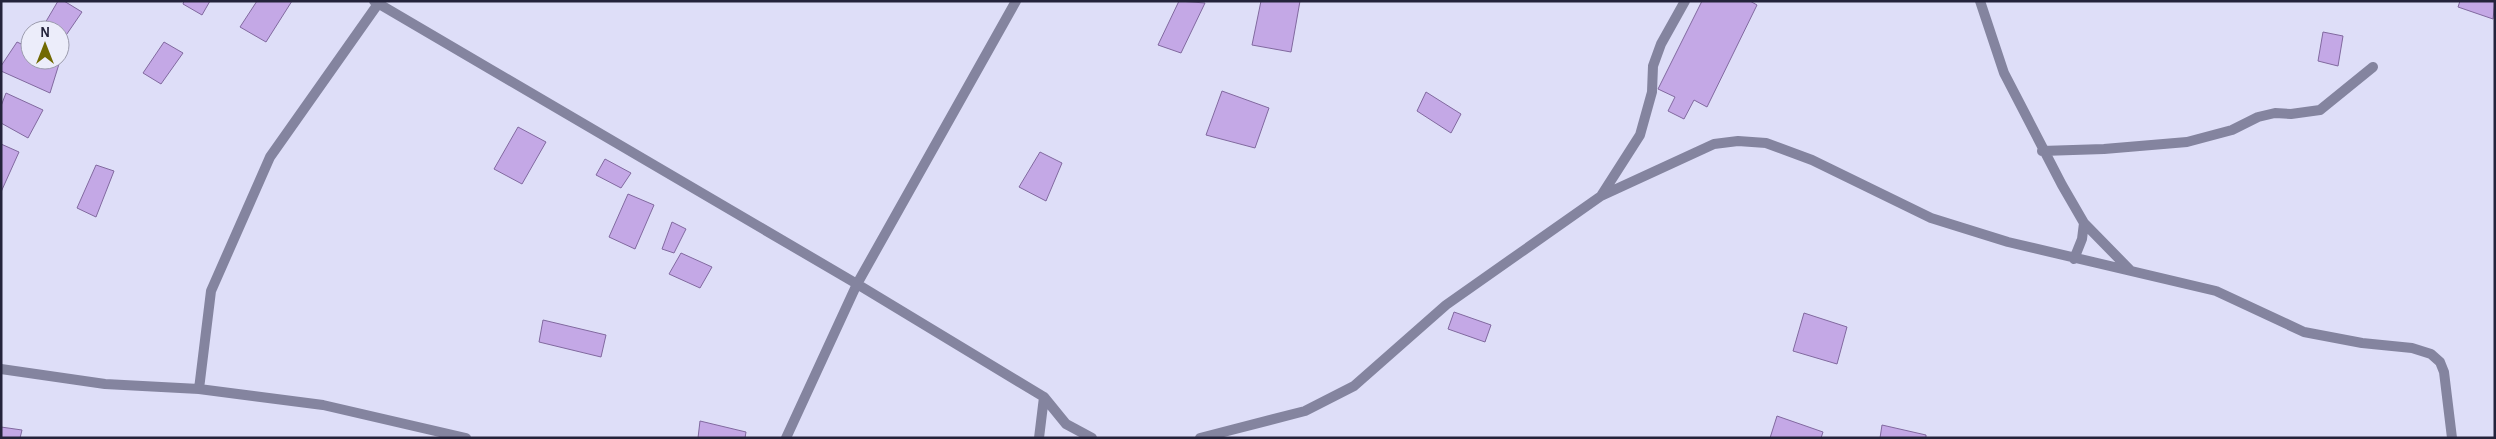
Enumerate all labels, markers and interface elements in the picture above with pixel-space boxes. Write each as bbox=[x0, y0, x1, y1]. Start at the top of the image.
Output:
north arrow bbox=[20, 20, 70, 70]
text: N bbox=[40, 26, 50, 40]

